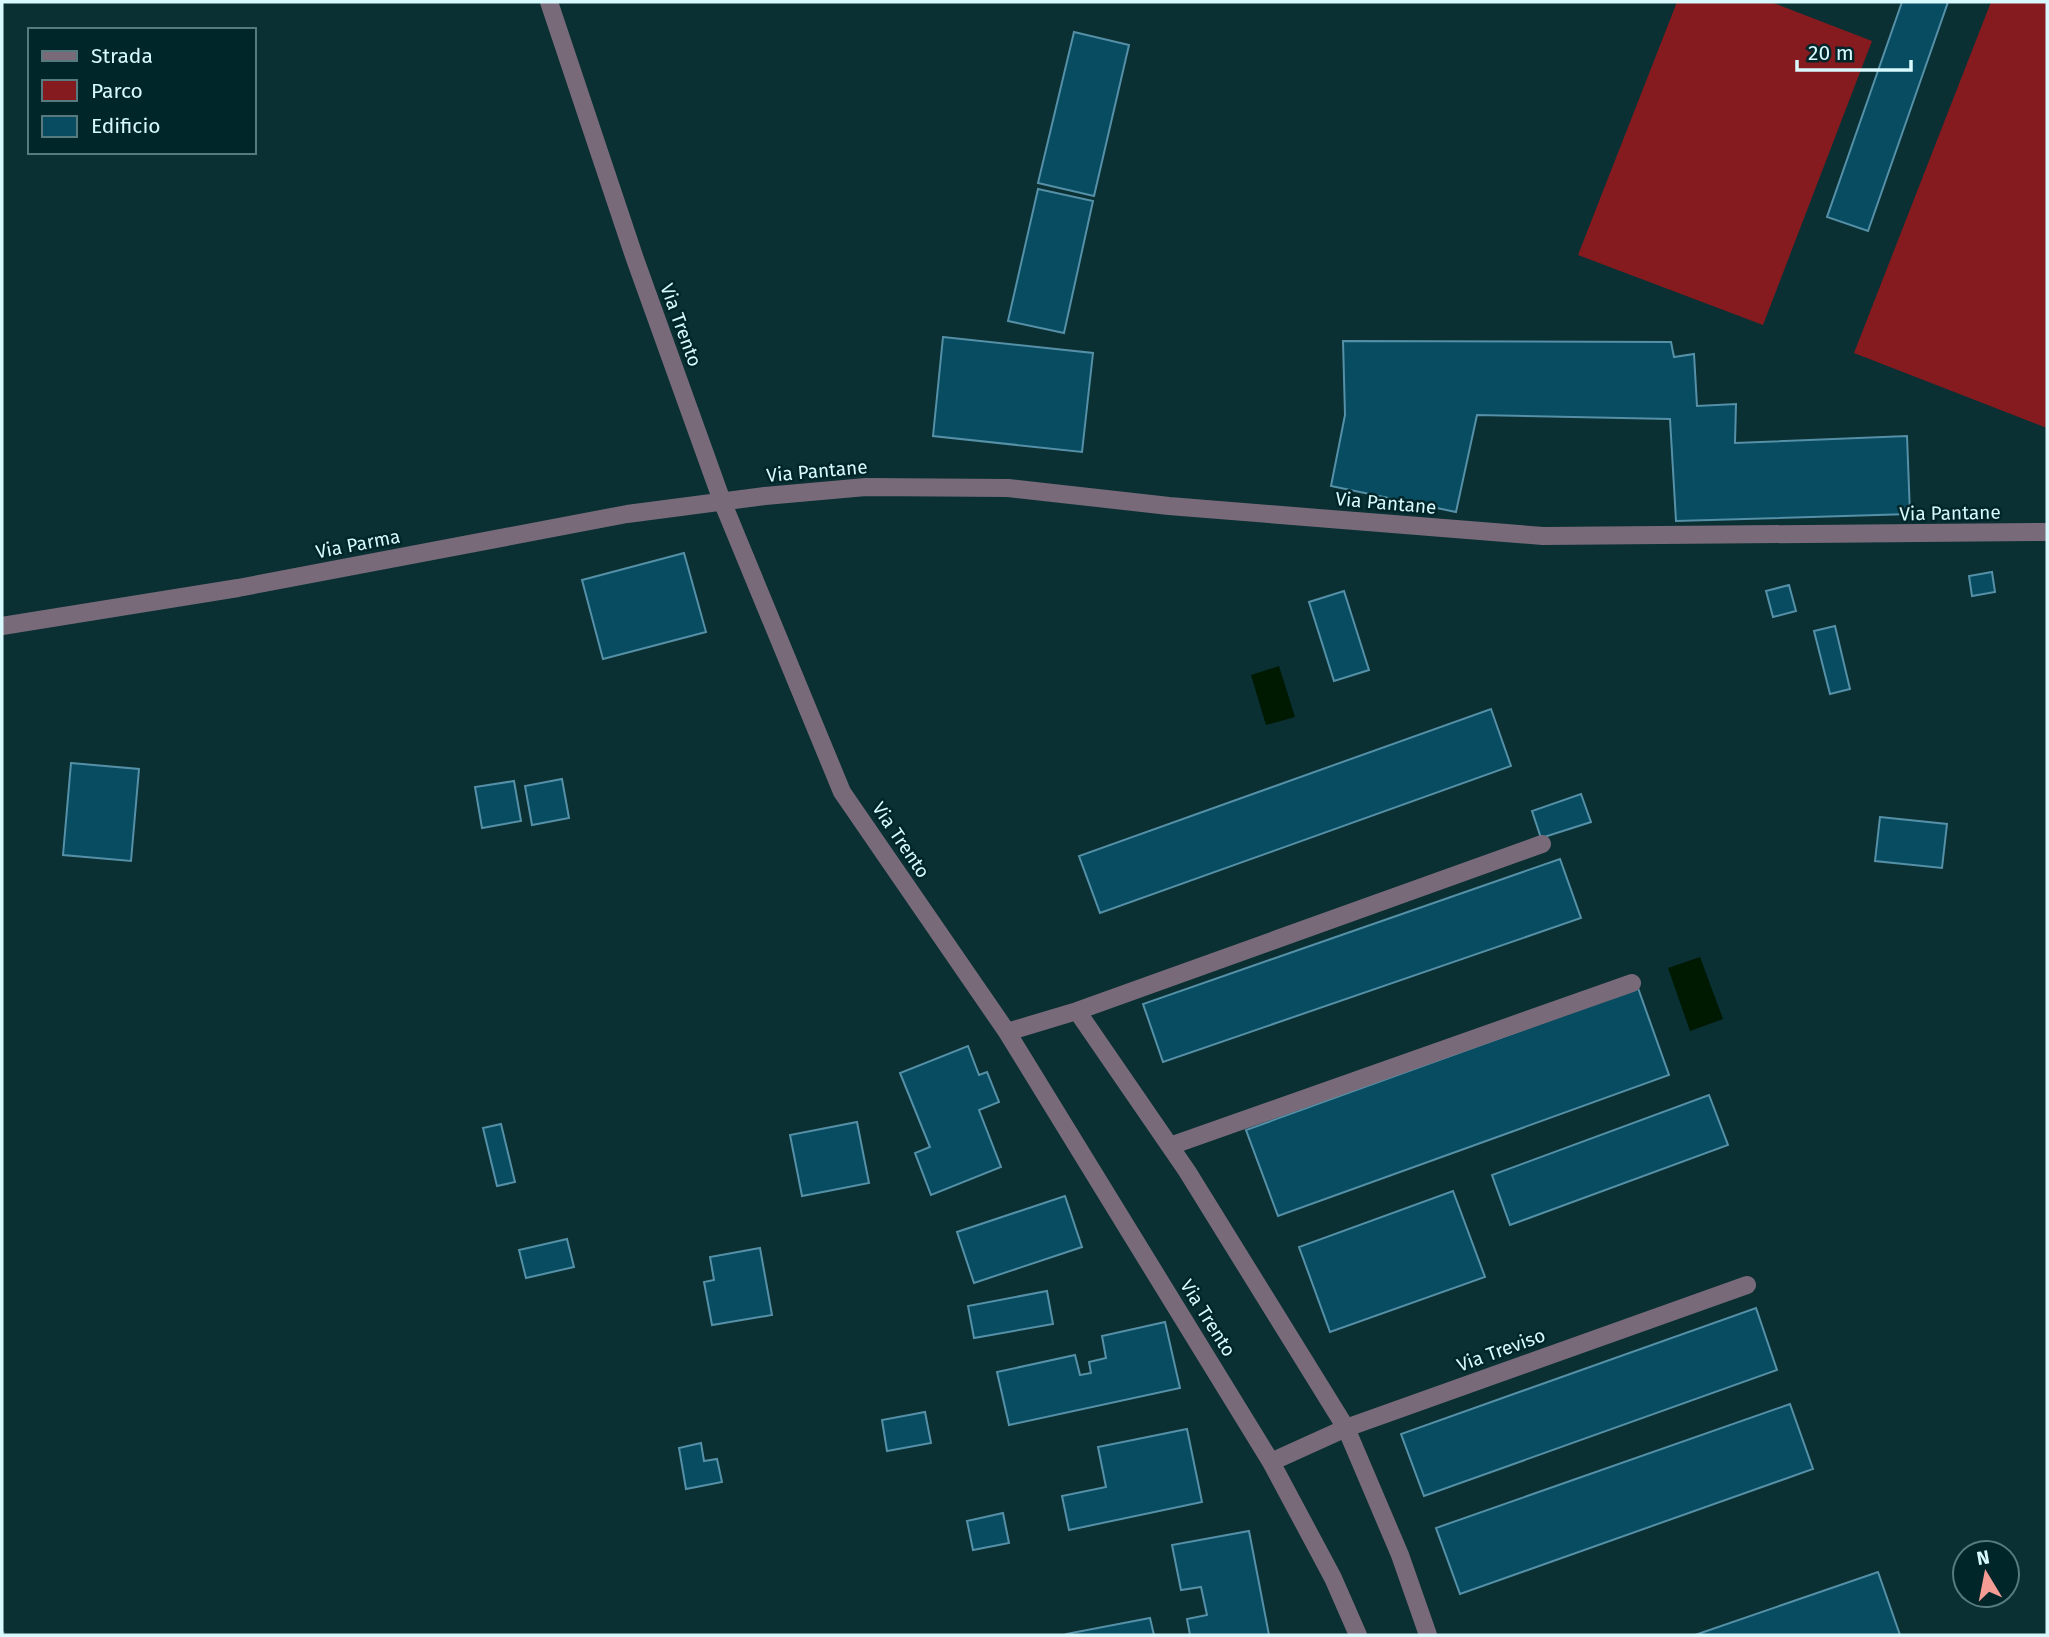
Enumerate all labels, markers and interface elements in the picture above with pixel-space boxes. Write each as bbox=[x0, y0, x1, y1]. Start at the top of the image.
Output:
legend bbox=[28, 28, 256, 154]
scale bar bbox=[1797, 28, 1911, 72]
text: 20 m bbox=[1808, 40, 1854, 66]
text: Strada bbox=[91, 43, 153, 69]
text: Parco bbox=[91, 78, 143, 104]
text: Edificio bbox=[91, 113, 161, 139]
street label: Via Trento bbox=[655, 280, 707, 370]
street label: Via Pantane bbox=[766, 455, 868, 487]
street label: Via Pantane bbox=[1335, 487, 1437, 519]
street label: Via Pantane bbox=[1899, 501, 2001, 525]
street label: Via Parma bbox=[314, 525, 402, 563]
street label: Via Trento bbox=[867, 798, 935, 882]
street label: Via Trento bbox=[1175, 1275, 1241, 1361]
street label: Via Treviso bbox=[1454, 1323, 1548, 1377]
north arrow bbox=[1951, 1539, 2021, 1609]
text: N bbox=[1975, 1545, 1991, 1570]

